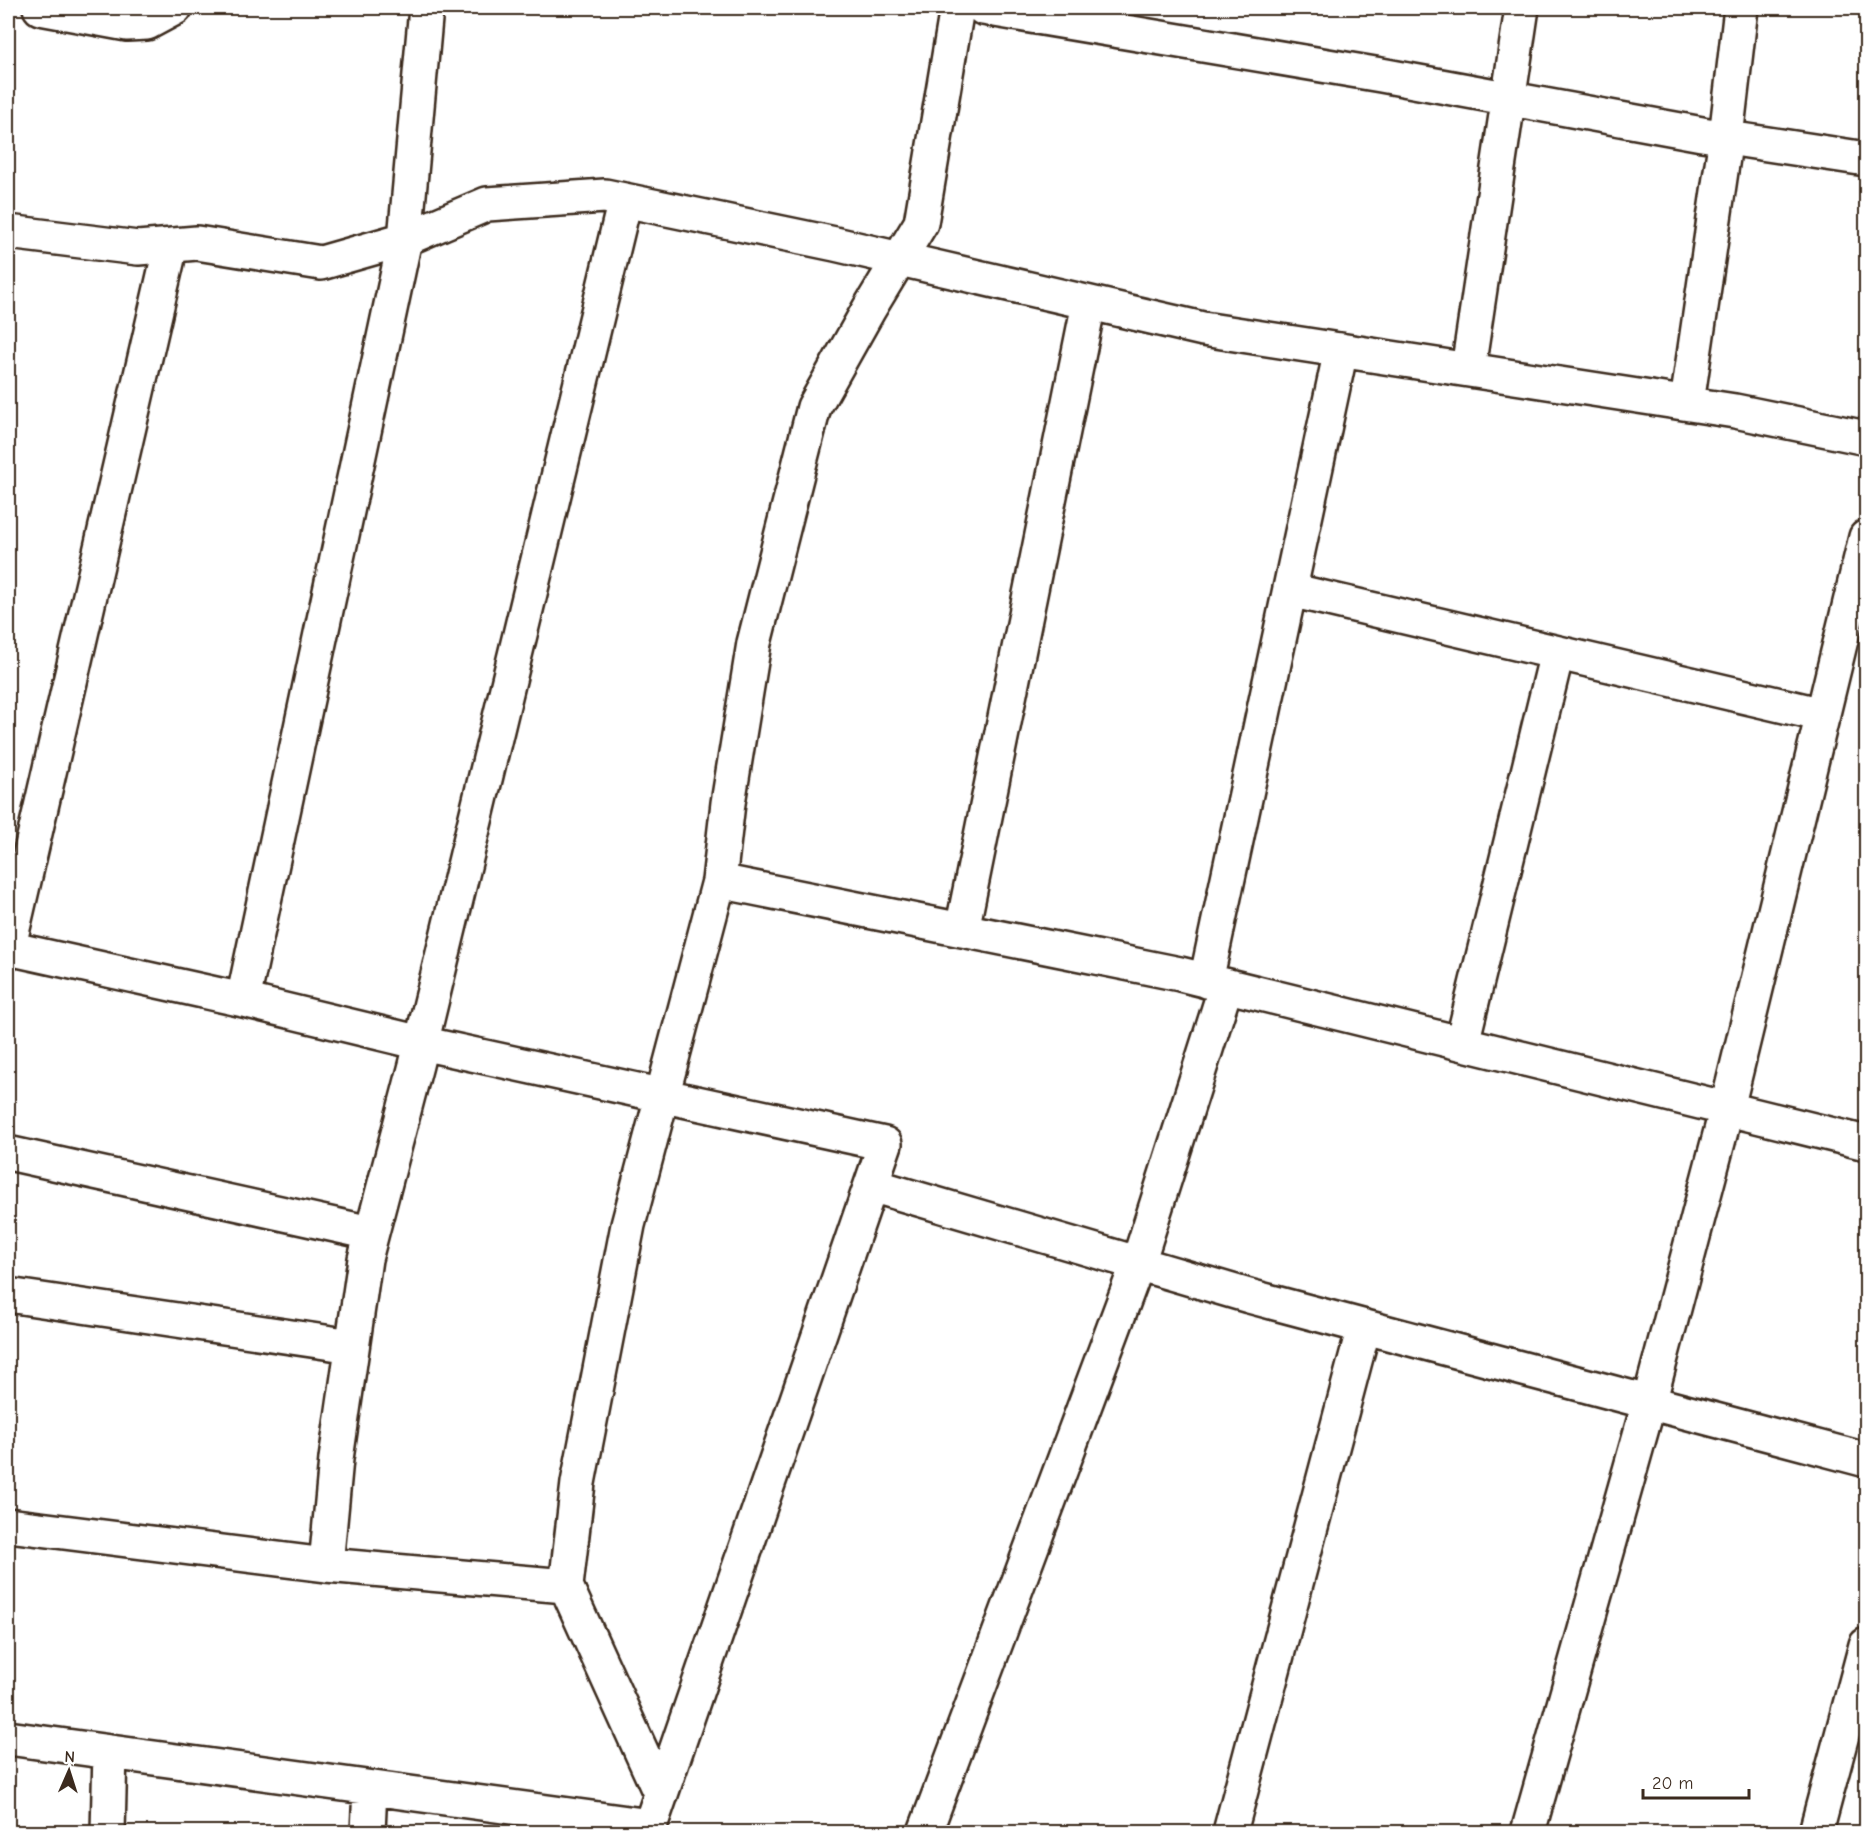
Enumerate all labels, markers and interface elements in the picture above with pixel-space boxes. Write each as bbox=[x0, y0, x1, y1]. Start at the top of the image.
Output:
north arrow bbox=[39, 1741, 99, 1801]
text: N bbox=[64, 1748, 75, 1766]
scale bar bbox=[1643, 1762, 1750, 1800]
text: 20 m bbox=[1652, 1773, 1693, 1794]

